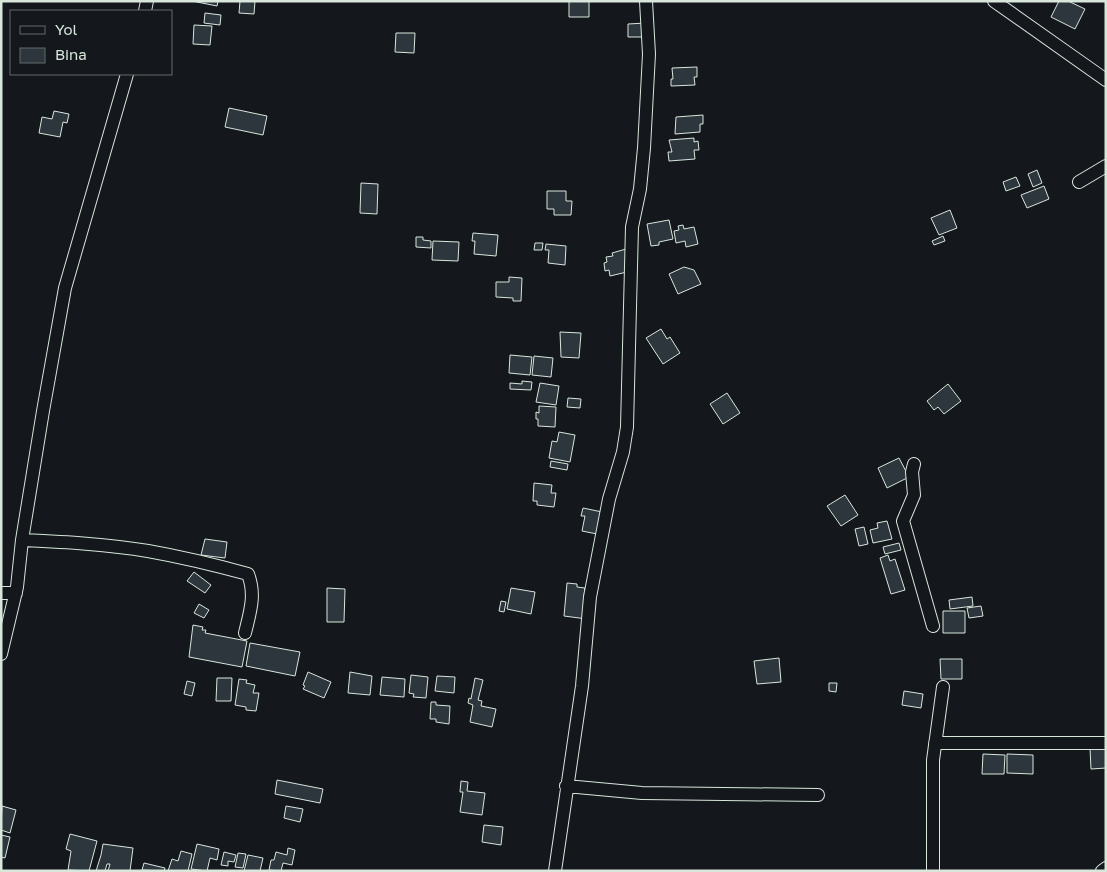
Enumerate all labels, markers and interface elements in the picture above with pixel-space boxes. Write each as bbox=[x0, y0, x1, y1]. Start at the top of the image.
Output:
legend bbox=[10, 10, 172, 75]
text: Yol bbox=[55, 20, 77, 38]
text: Bina bbox=[55, 45, 87, 63]

